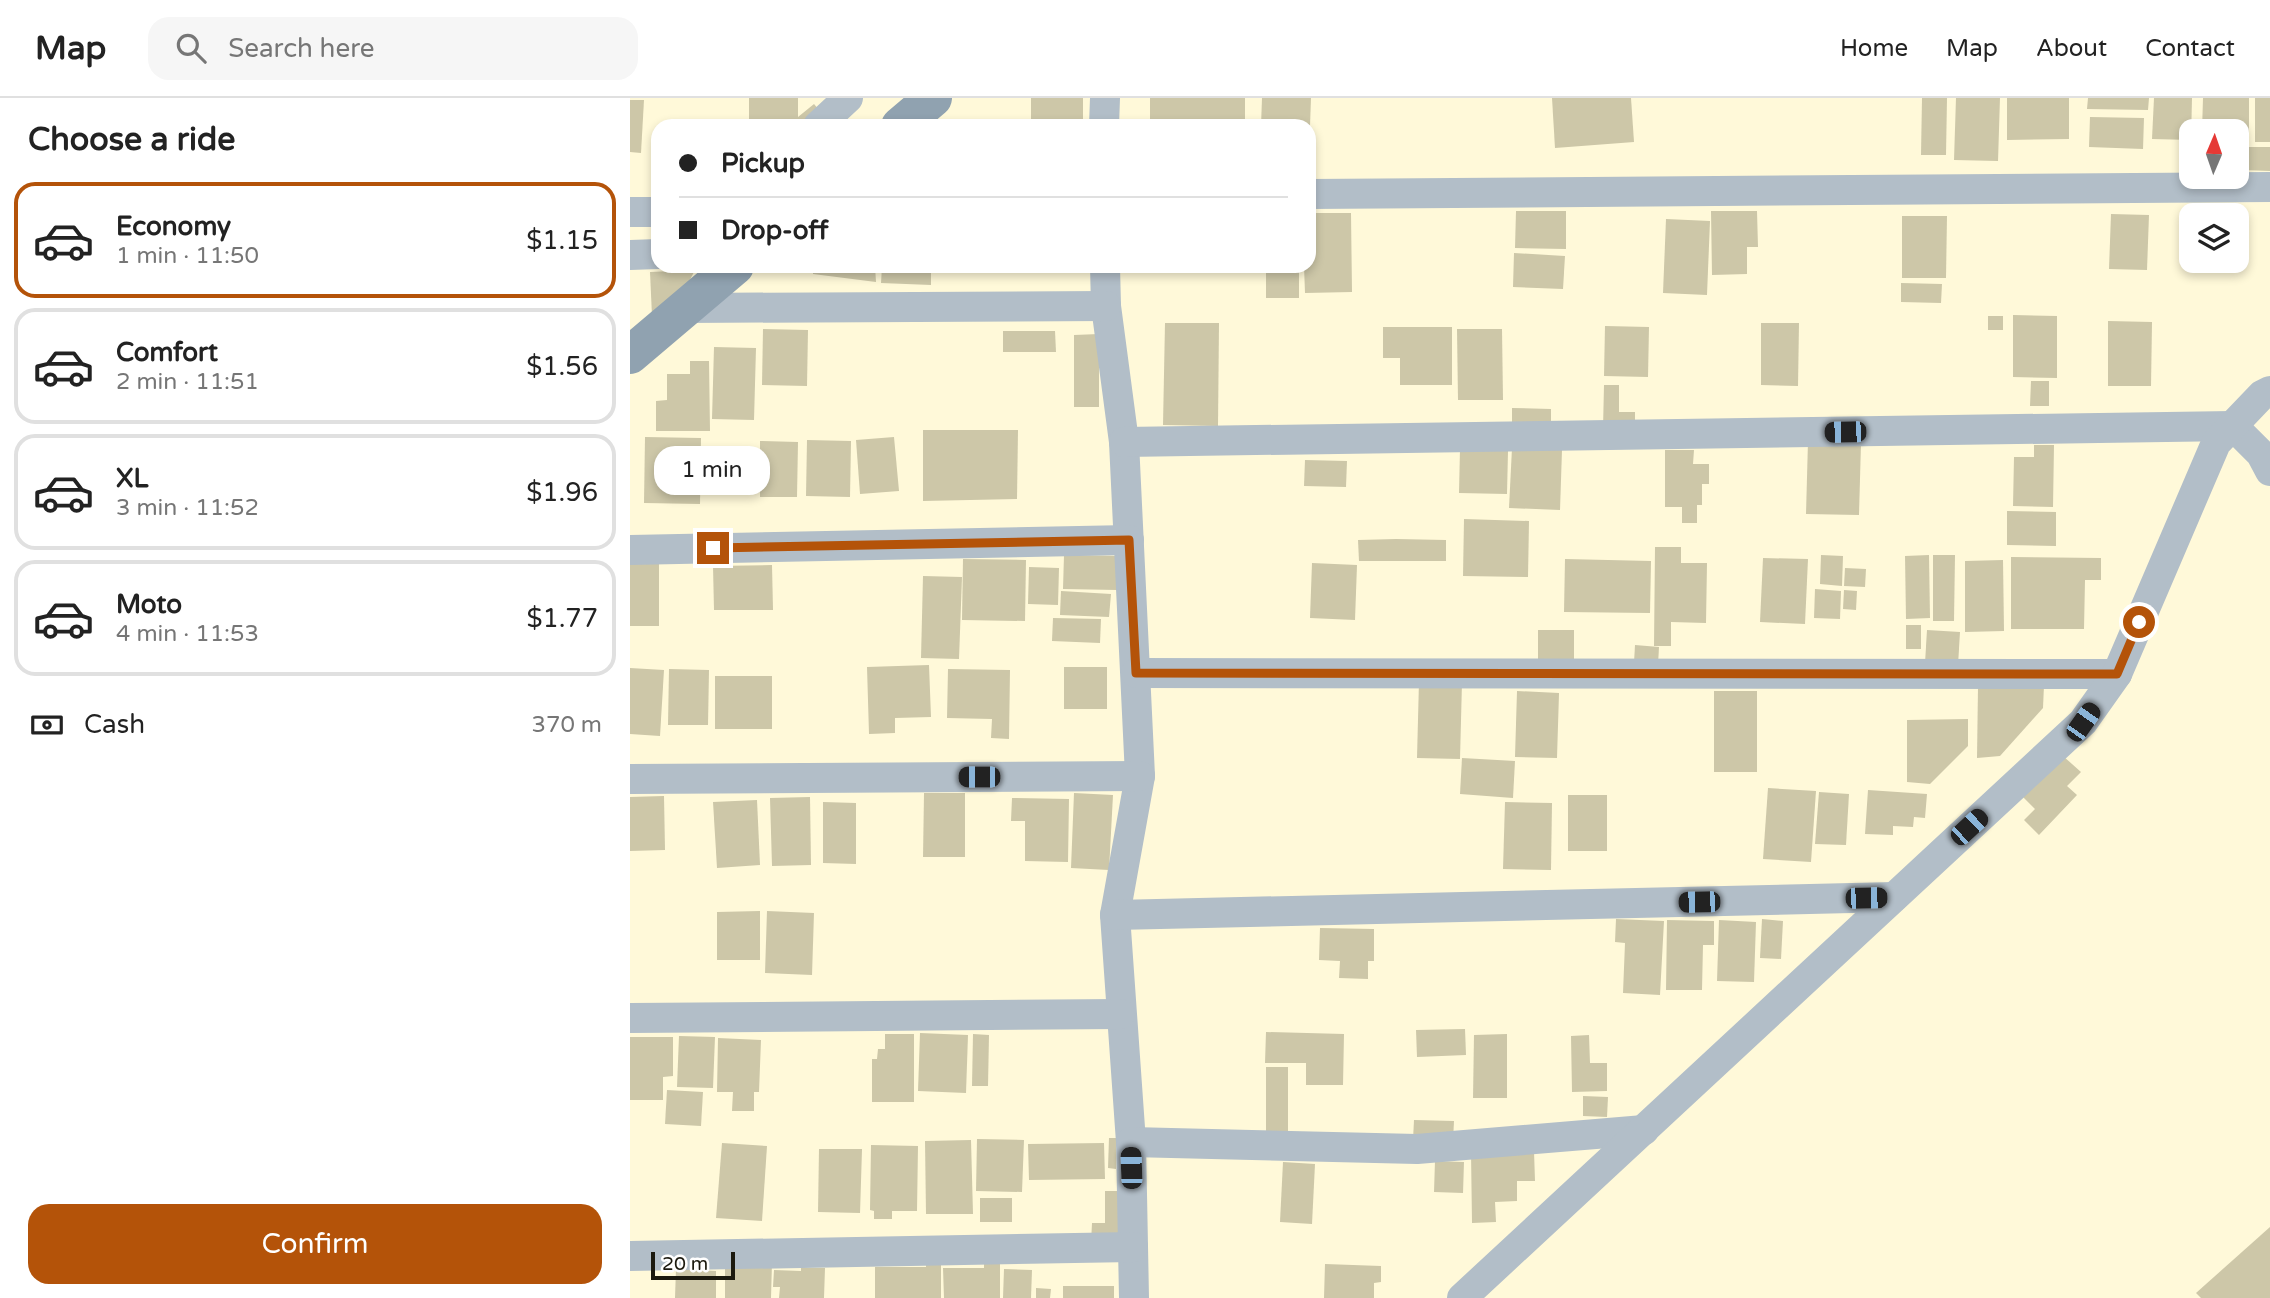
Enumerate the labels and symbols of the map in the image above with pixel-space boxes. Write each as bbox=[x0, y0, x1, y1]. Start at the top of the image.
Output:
north arrow bbox=[2179, 119, 2249, 189]
car bbox=[1824, 421, 1867, 443]
callout: 1 min bbox=[655, 447, 771, 496]
route end bbox=[697, 532, 729, 564]
route start bbox=[2123, 606, 2155, 638]
car bbox=[2063, 699, 2104, 745]
car bbox=[959, 767, 1001, 788]
car bbox=[1947, 805, 1992, 849]
car bbox=[1845, 887, 1888, 909]
car bbox=[1678, 891, 1721, 913]
car bbox=[1120, 1147, 1143, 1189]
scale bar bbox=[651, 1249, 735, 1281]

